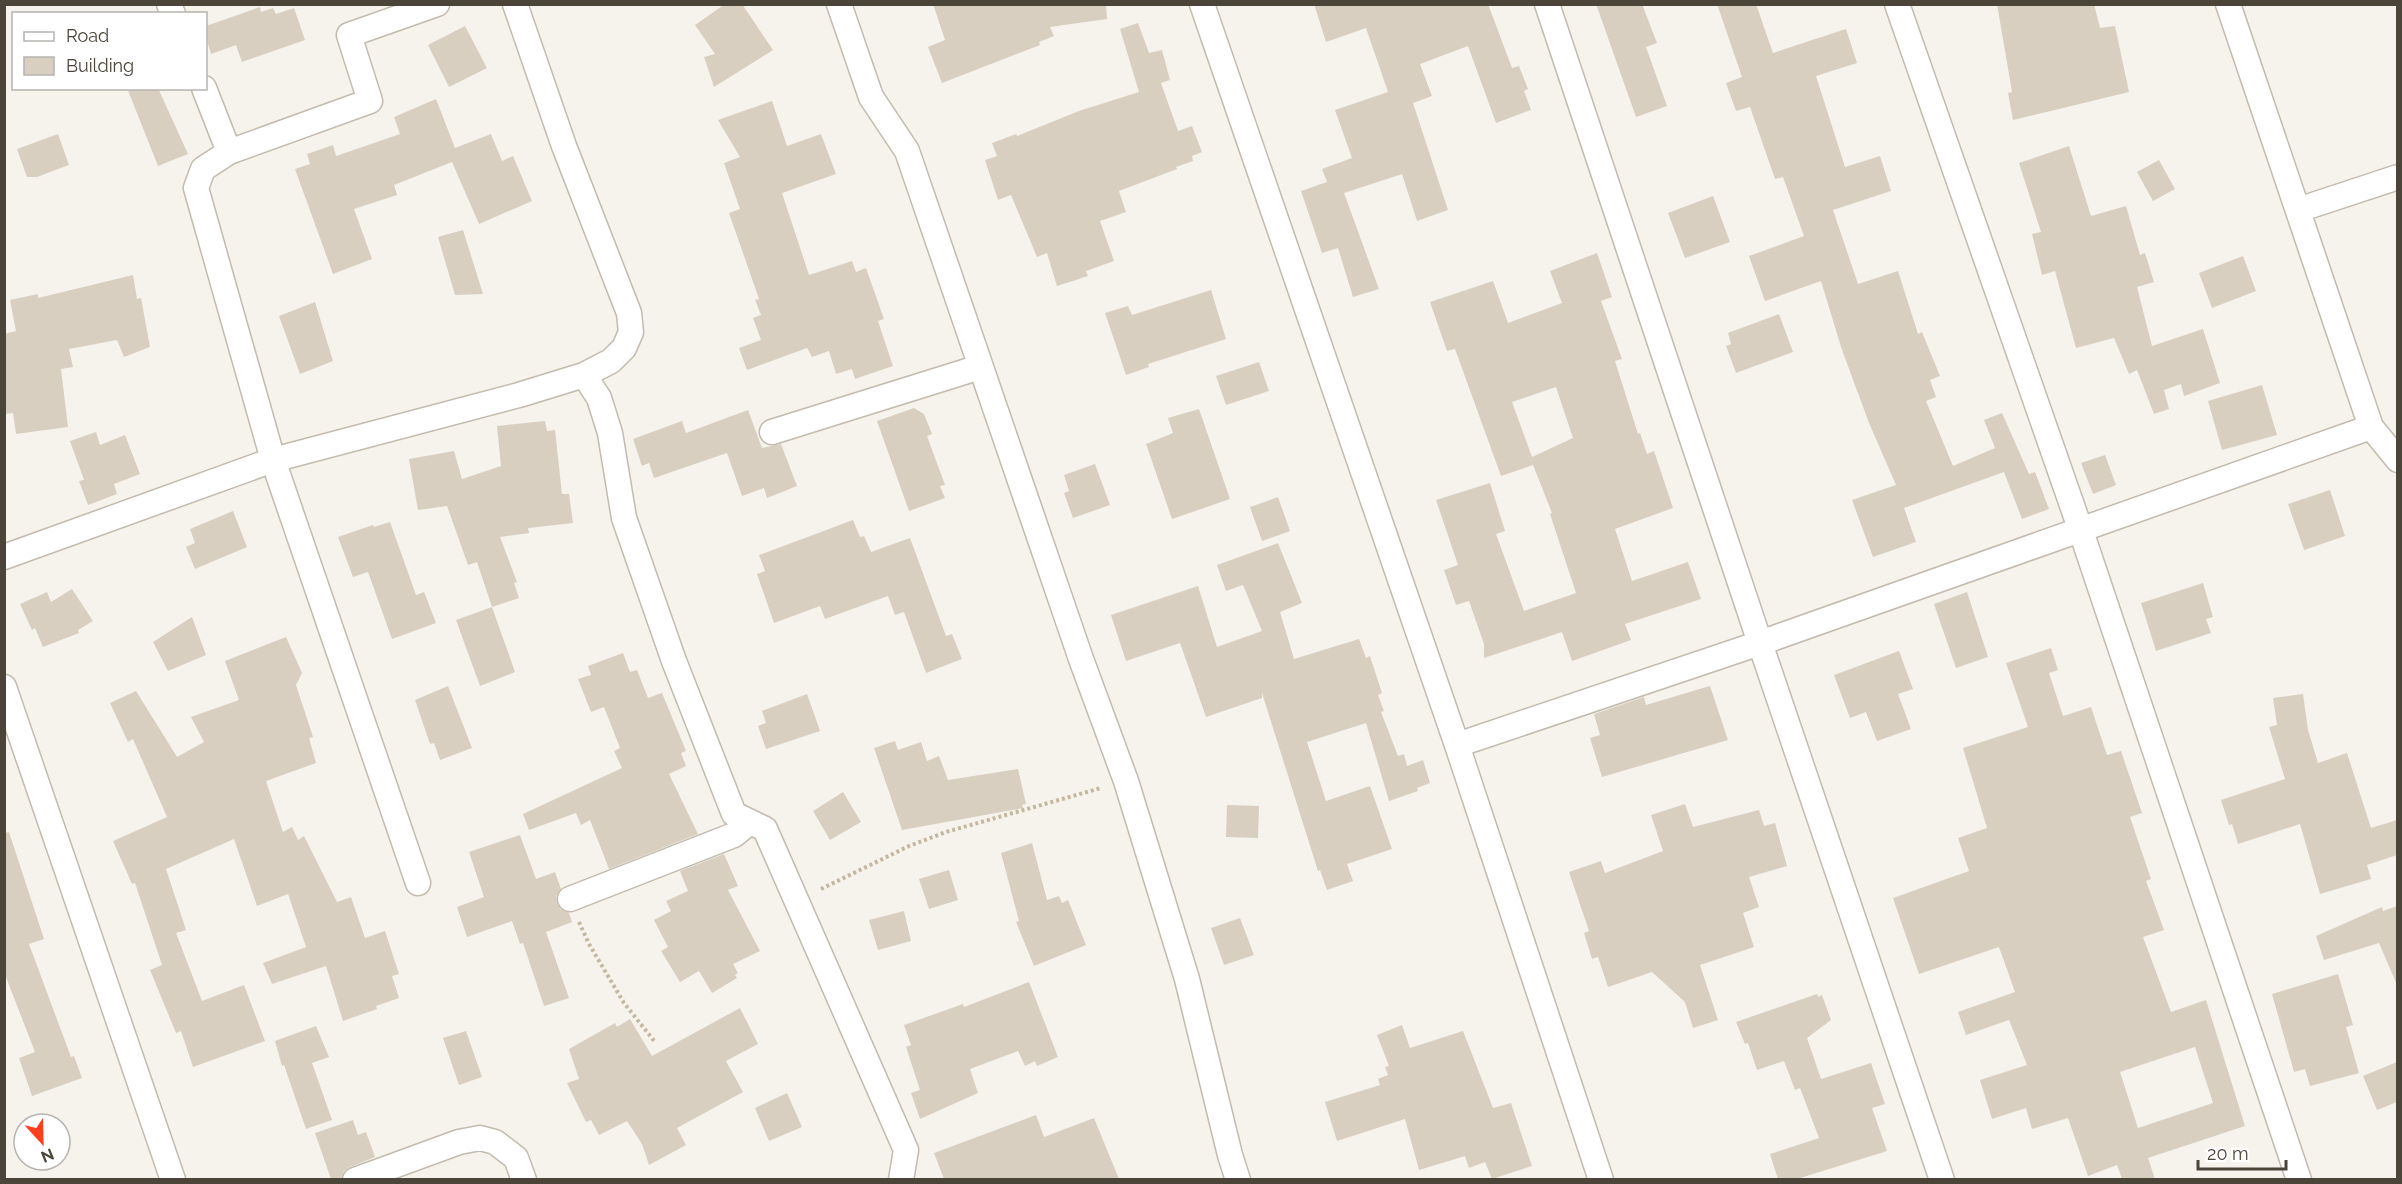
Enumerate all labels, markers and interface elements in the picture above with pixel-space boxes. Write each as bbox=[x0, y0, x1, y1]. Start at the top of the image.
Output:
legend bbox=[12, 12, 207, 90]
text: Road bbox=[66, 25, 109, 46]
text: Building bbox=[66, 55, 134, 76]
north arrow bbox=[12, 1112, 72, 1172]
scale bar bbox=[2198, 1133, 2286, 1171]
text: 20 m bbox=[2207, 1143, 2249, 1164]
text: N bbox=[38, 1144, 57, 1167]

